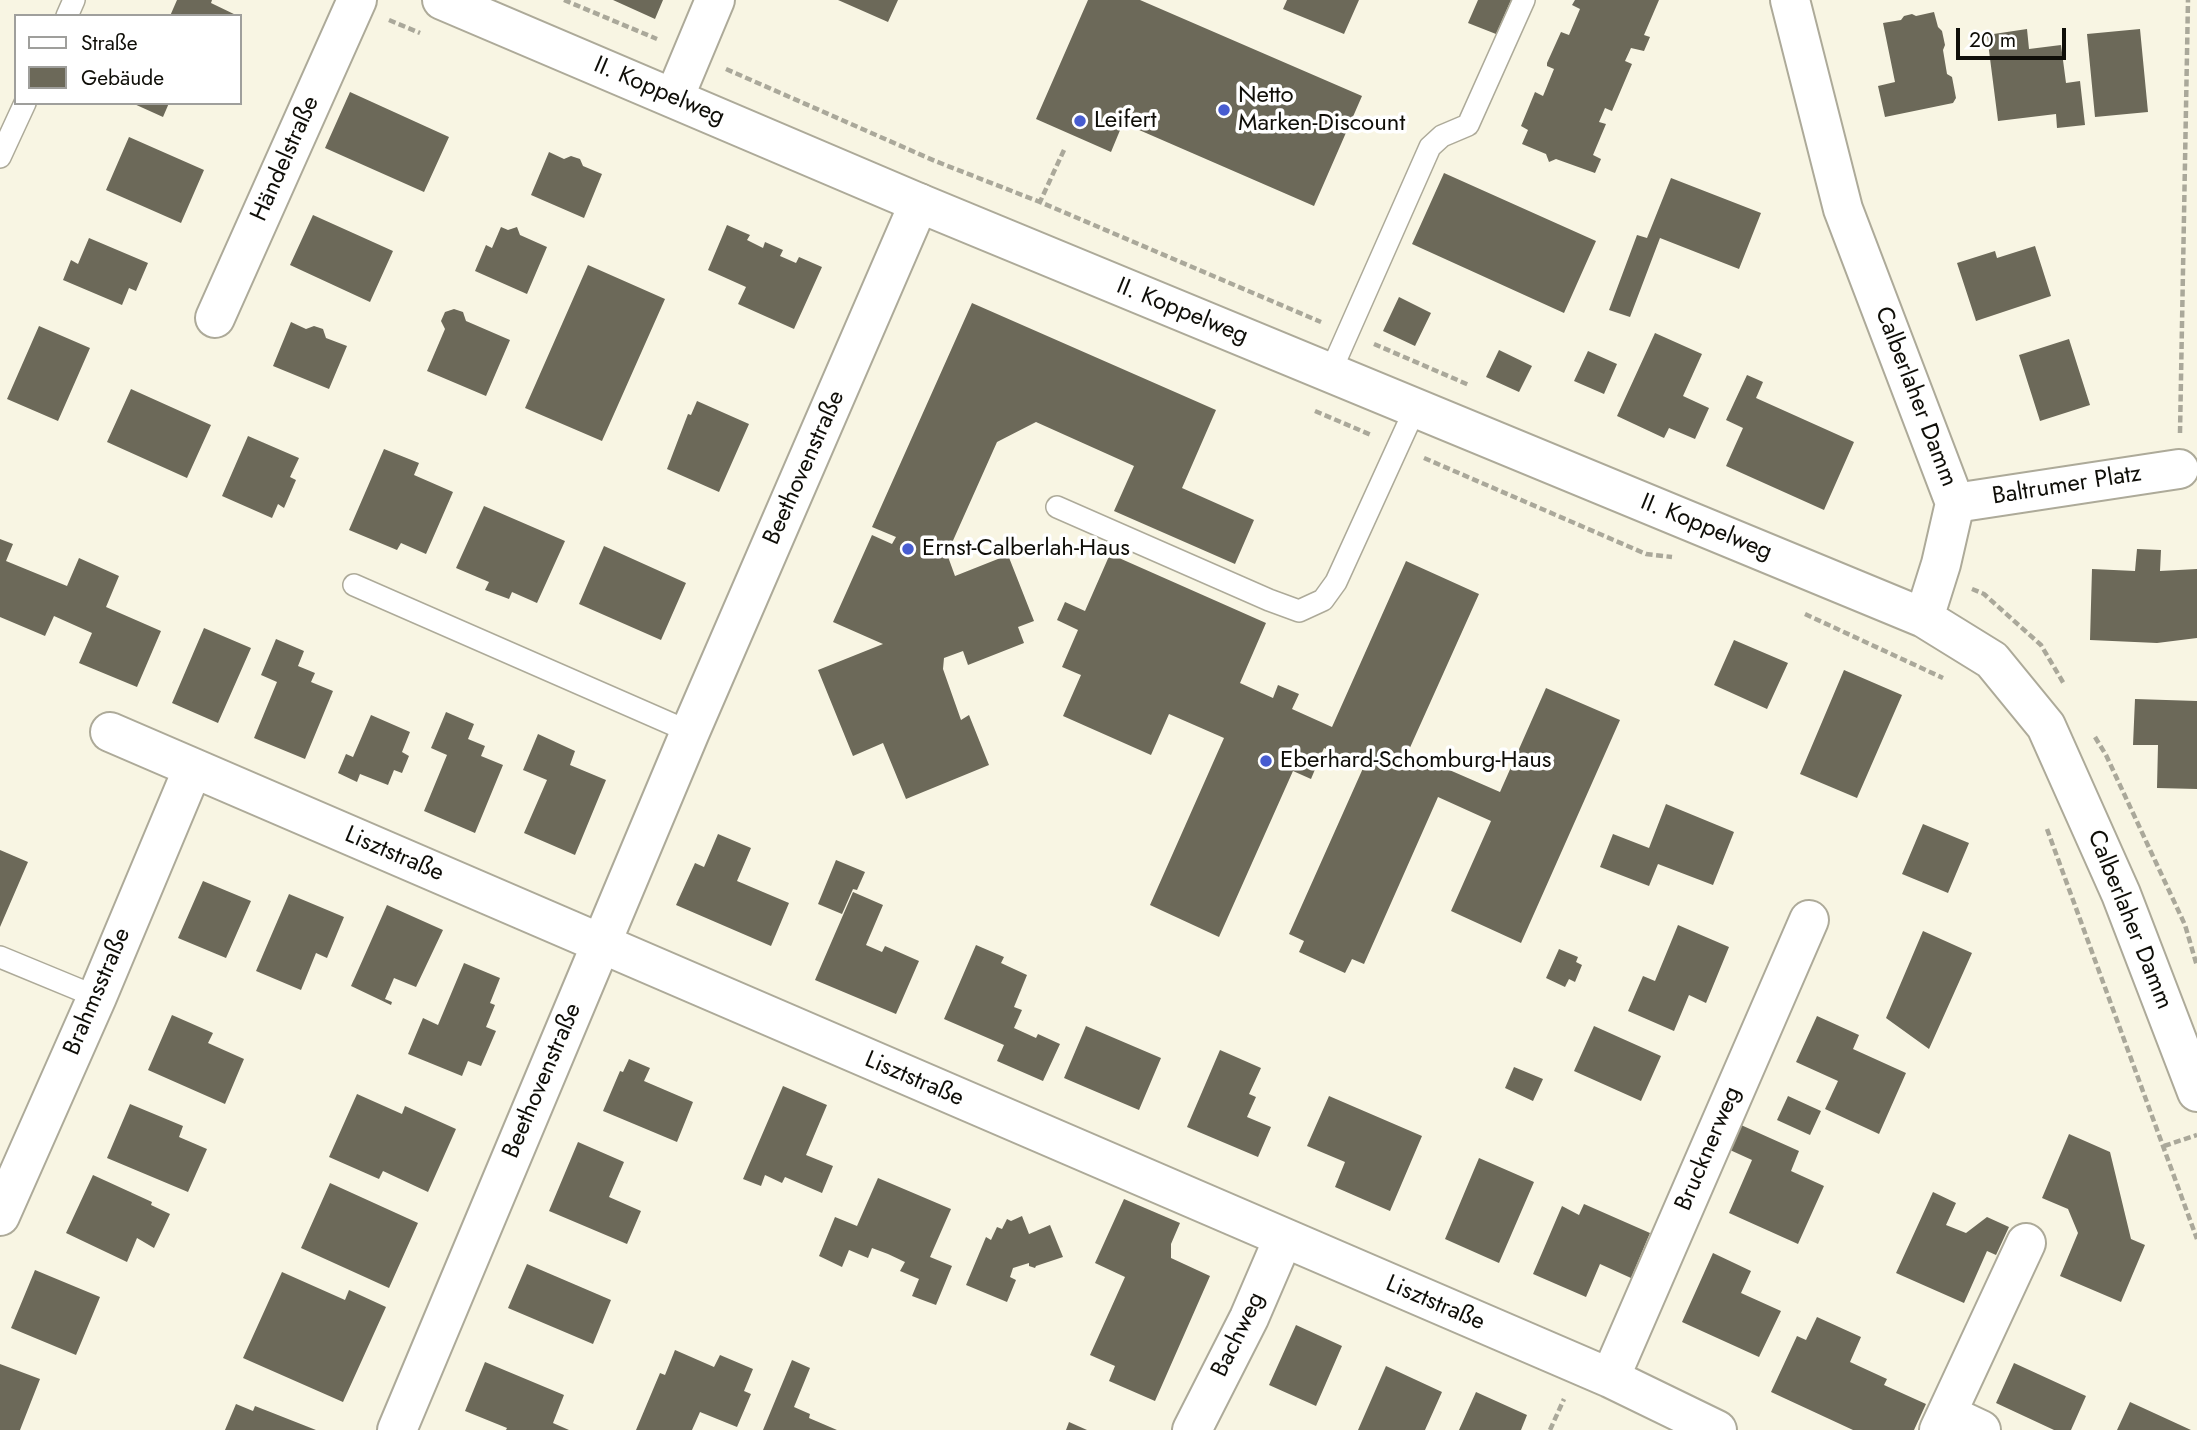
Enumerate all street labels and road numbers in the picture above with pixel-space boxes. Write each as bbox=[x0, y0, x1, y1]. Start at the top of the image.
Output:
street label: II. Koppelweg bbox=[589, 52, 729, 132]
street label: Händelstraße bbox=[246, 92, 326, 226]
street label: II. Koppelweg bbox=[1112, 273, 1252, 351]
street label: Calberlaher Damm bbox=[1867, 303, 1963, 491]
street label: Beethovenstraße bbox=[758, 387, 852, 549]
street label: Baltrumer Platz bbox=[1990, 460, 2144, 512]
street label: II. Koppelweg bbox=[1636, 489, 1776, 567]
street label: Lisztstraße bbox=[340, 821, 448, 889]
street label: Calberlaher Damm bbox=[2080, 826, 2178, 1014]
street label: Brahmsstraße bbox=[58, 924, 138, 1060]
street label: Beethovenstraße bbox=[497, 999, 589, 1163]
street label: Lisztstraße bbox=[860, 1046, 968, 1114]
street label: Brucknerweg bbox=[1670, 1083, 1748, 1215]
street label: Lisztstraße bbox=[1381, 1270, 1489, 1338]
street label: Bachweg bbox=[1206, 1288, 1272, 1382]

